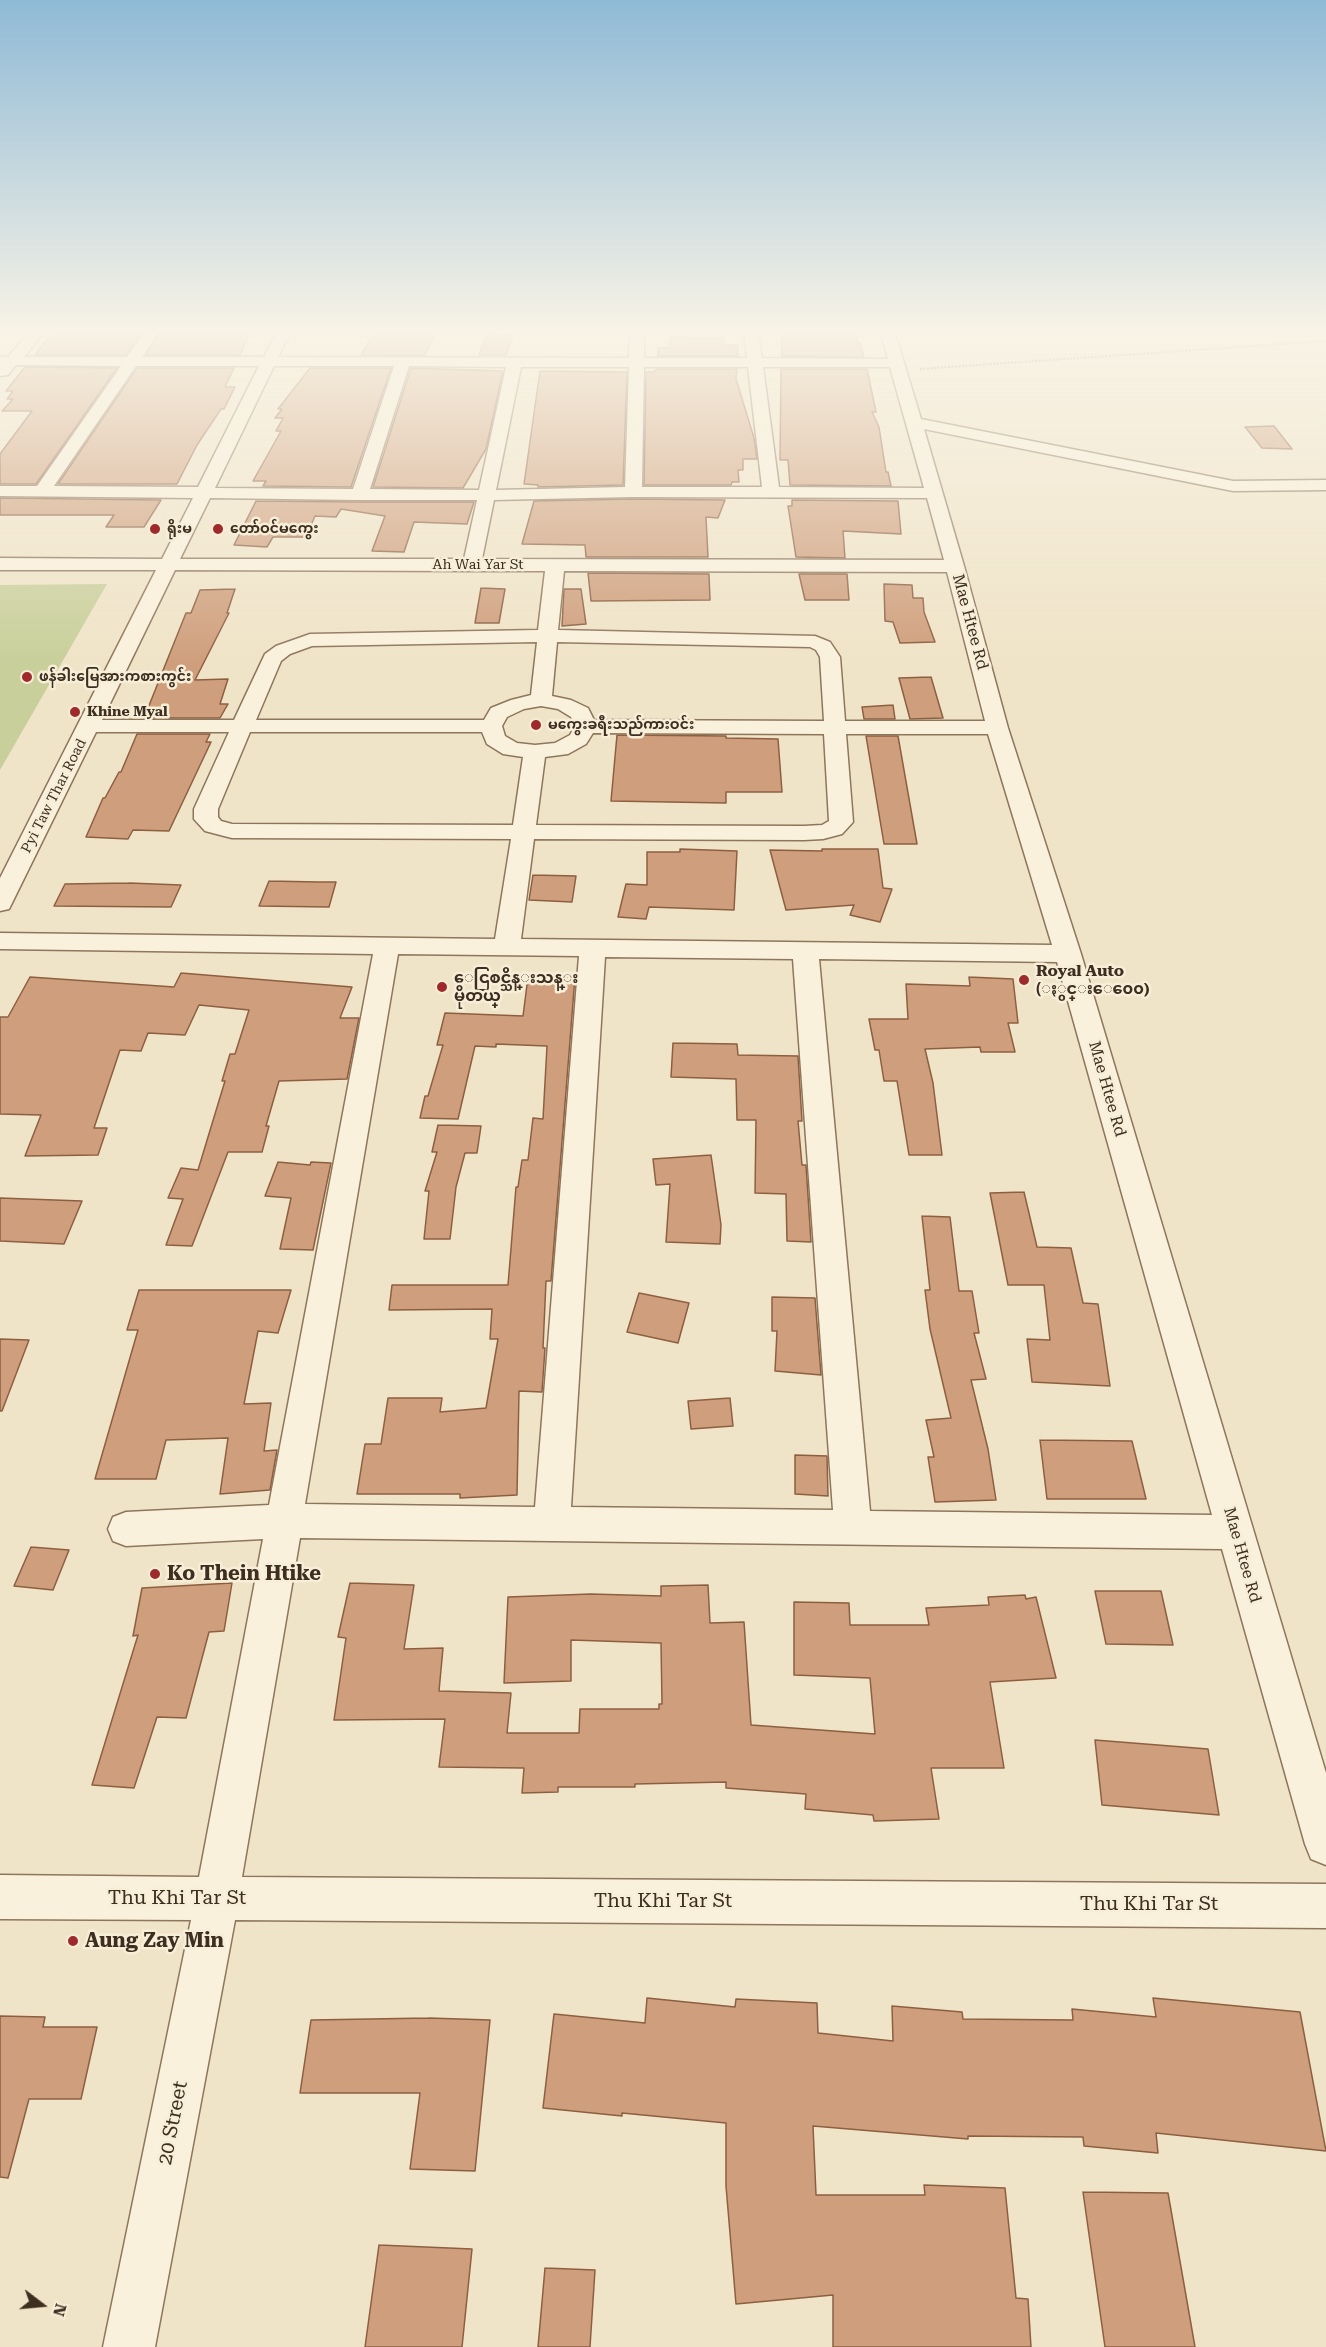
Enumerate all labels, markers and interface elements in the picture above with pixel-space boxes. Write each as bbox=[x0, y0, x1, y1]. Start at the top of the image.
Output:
place label: ရိုးမ bbox=[167, 521, 192, 537]
place label: တော်ဝင်မကွေး bbox=[230, 521, 319, 537]
marker: ရိုးမ bbox=[148, 522, 162, 536]
marker: တော်ဝင်မကွေး bbox=[211, 522, 225, 536]
street label: Ah Wai Yar St bbox=[432, 557, 524, 573]
street label: Mae Htee Rd bbox=[948, 572, 992, 672]
place label: ဖန်ခါးမြေအားကစားကွင်း bbox=[39, 669, 191, 685]
marker: ဖန်ခါးမြေအားကစားကွင်း bbox=[20, 670, 34, 684]
place label: Khine Myal bbox=[87, 704, 168, 720]
marker: Khine Myal bbox=[68, 705, 82, 719]
place label: မကွေးခရီးသည်ကားဝင်း bbox=[548, 717, 694, 733]
marker: မကွေးခရီးသည်ကားဝင်း bbox=[529, 718, 543, 732]
street label: Pyi Taw Thar Road bbox=[18, 736, 90, 856]
place label: Royal Auto (ႏွင္းေ၀ေ၀) bbox=[1036, 961, 1150, 999]
place label: ေငြစင္သိန္းသန္း မိုတယ္ bbox=[454, 968, 578, 1006]
marker: Royal Auto (ႏွင္းေ၀ေ၀) bbox=[1017, 973, 1031, 987]
marker: ေငြစင္သိန္းသန္း မိုတယ္ bbox=[435, 980, 449, 994]
street label: Mae Htee Rd bbox=[1084, 1039, 1130, 1139]
street label: Mae Htee Rd bbox=[1219, 1505, 1265, 1605]
place label: Ko Thein Htike bbox=[167, 1562, 321, 1586]
marker: Ko Thein Htike bbox=[148, 1567, 162, 1581]
street label: Thu Khi Tar St bbox=[108, 1886, 246, 1910]
street label: Thu Khi Tar St bbox=[594, 1889, 732, 1913]
street label: Thu Khi Tar St bbox=[1080, 1892, 1218, 1916]
place label: Aung Zay Min bbox=[85, 1929, 224, 1953]
marker: Aung Zay Min bbox=[66, 1934, 80, 1948]
street label: 20 Street bbox=[153, 2079, 193, 2167]
north arrow bbox=[12, 2275, 72, 2335]
text: N bbox=[49, 2302, 71, 2319]

